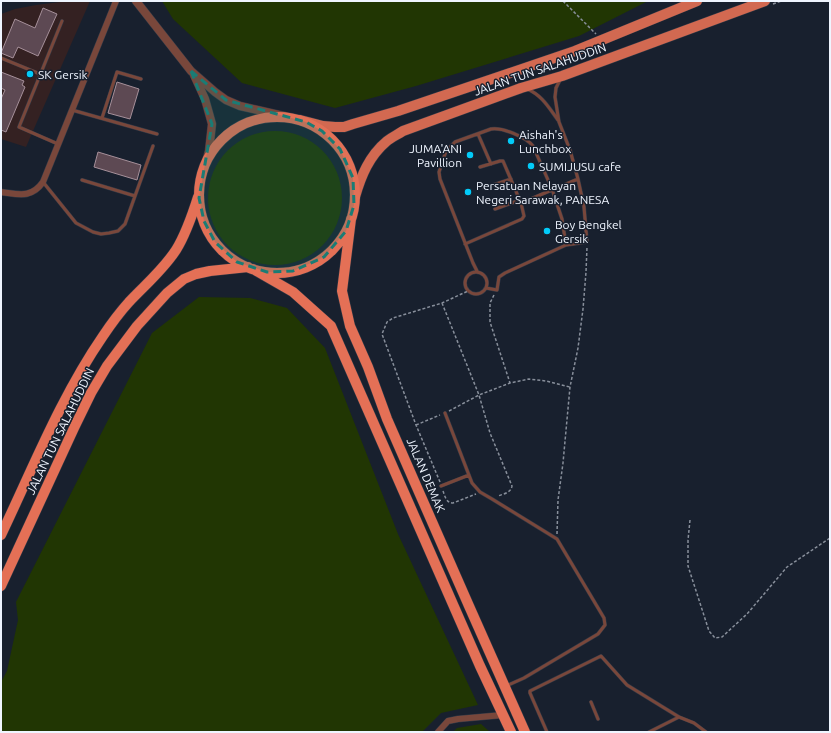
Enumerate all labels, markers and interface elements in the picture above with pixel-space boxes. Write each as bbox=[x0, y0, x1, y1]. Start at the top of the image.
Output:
street label: JALAN TUN SALAHUDDIN bbox=[472, 40, 608, 98]
place label: SK Gersik bbox=[38, 68, 88, 81]
marker: SK Gersik bbox=[25, 69, 35, 79]
place label: Aishah's Lunchbox bbox=[519, 128, 571, 155]
marker: Aishah's Lunchbox bbox=[506, 136, 516, 146]
place label: JUMA'ANI Pavillion bbox=[409, 142, 462, 169]
marker: JUMA'ANI Pavillion bbox=[465, 150, 475, 160]
place label: SUMIJUSU cafe bbox=[539, 160, 621, 173]
marker: SUMIJUSU cafe bbox=[526, 161, 536, 171]
place label: Persatuan Nelayan Negeri Sarawak, PANESA bbox=[476, 179, 609, 206]
marker: Persatuan Nelayan Negeri Sarawak, PANESA bbox=[463, 187, 473, 197]
place label: Boy Bengkel Gersik bbox=[555, 218, 622, 245]
marker: Boy Bengkel Gersik bbox=[542, 226, 552, 236]
street label: JALAN TUN SALAHUDDIN bbox=[24, 366, 96, 496]
street label: JALAN DEMAK bbox=[404, 436, 448, 515]

